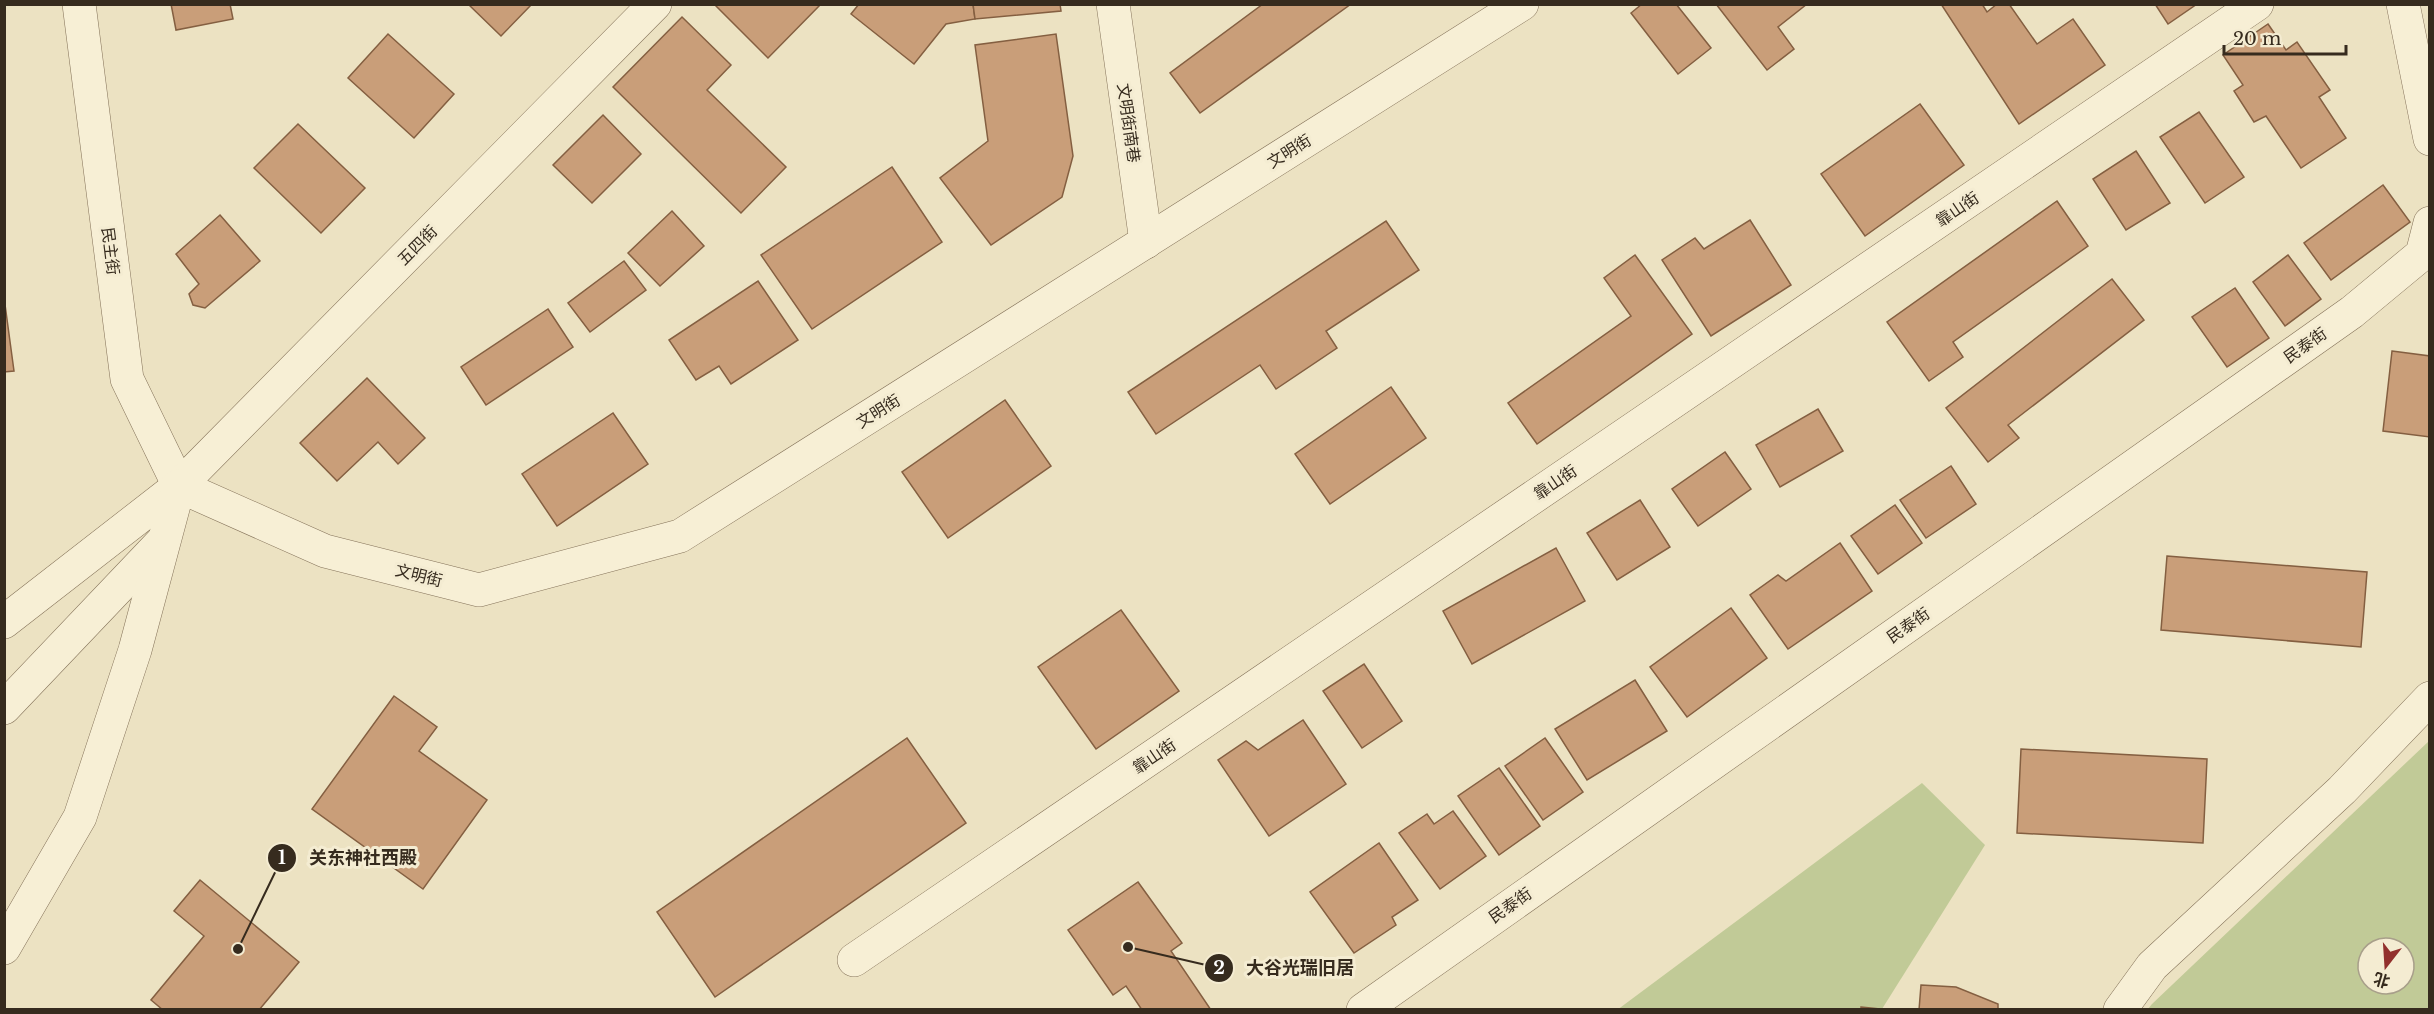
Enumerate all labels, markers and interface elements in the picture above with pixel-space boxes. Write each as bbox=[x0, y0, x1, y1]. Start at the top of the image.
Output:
scale bar bbox=[2224, 18, 2346, 56]
text: 20 m bbox=[2233, 28, 2281, 50]
street label: 文明街南巷 bbox=[1114, 82, 1144, 164]
street label: 文明街 bbox=[1263, 130, 1315, 172]
street label: 靠山街 bbox=[1932, 187, 1982, 231]
street label: 五四街 bbox=[393, 221, 441, 269]
street label: 民主街 bbox=[98, 226, 124, 276]
street label: 民泰街 bbox=[2280, 323, 2330, 367]
street label: 文明街 bbox=[852, 390, 904, 432]
street label: 靠山街 bbox=[1530, 460, 1580, 504]
street label: 文明街 bbox=[393, 559, 445, 591]
street label: 民泰街 bbox=[1883, 603, 1933, 647]
street label: 靠山街 bbox=[1129, 734, 1179, 778]
callout: 关东神社西殿 bbox=[267, 840, 429, 876]
text: 1 bbox=[278, 847, 286, 869]
text: 关东神社西殿 bbox=[309, 847, 417, 869]
street label: 民泰街 bbox=[1485, 883, 1535, 927]
north arrow bbox=[2356, 936, 2416, 996]
callout: 大谷光瑞旧居 bbox=[1204, 950, 1366, 986]
text: 2 bbox=[1213, 957, 1225, 979]
text: 大谷光瑞旧居 bbox=[1246, 957, 1354, 979]
text: 北 bbox=[2371, 968, 2392, 992]

